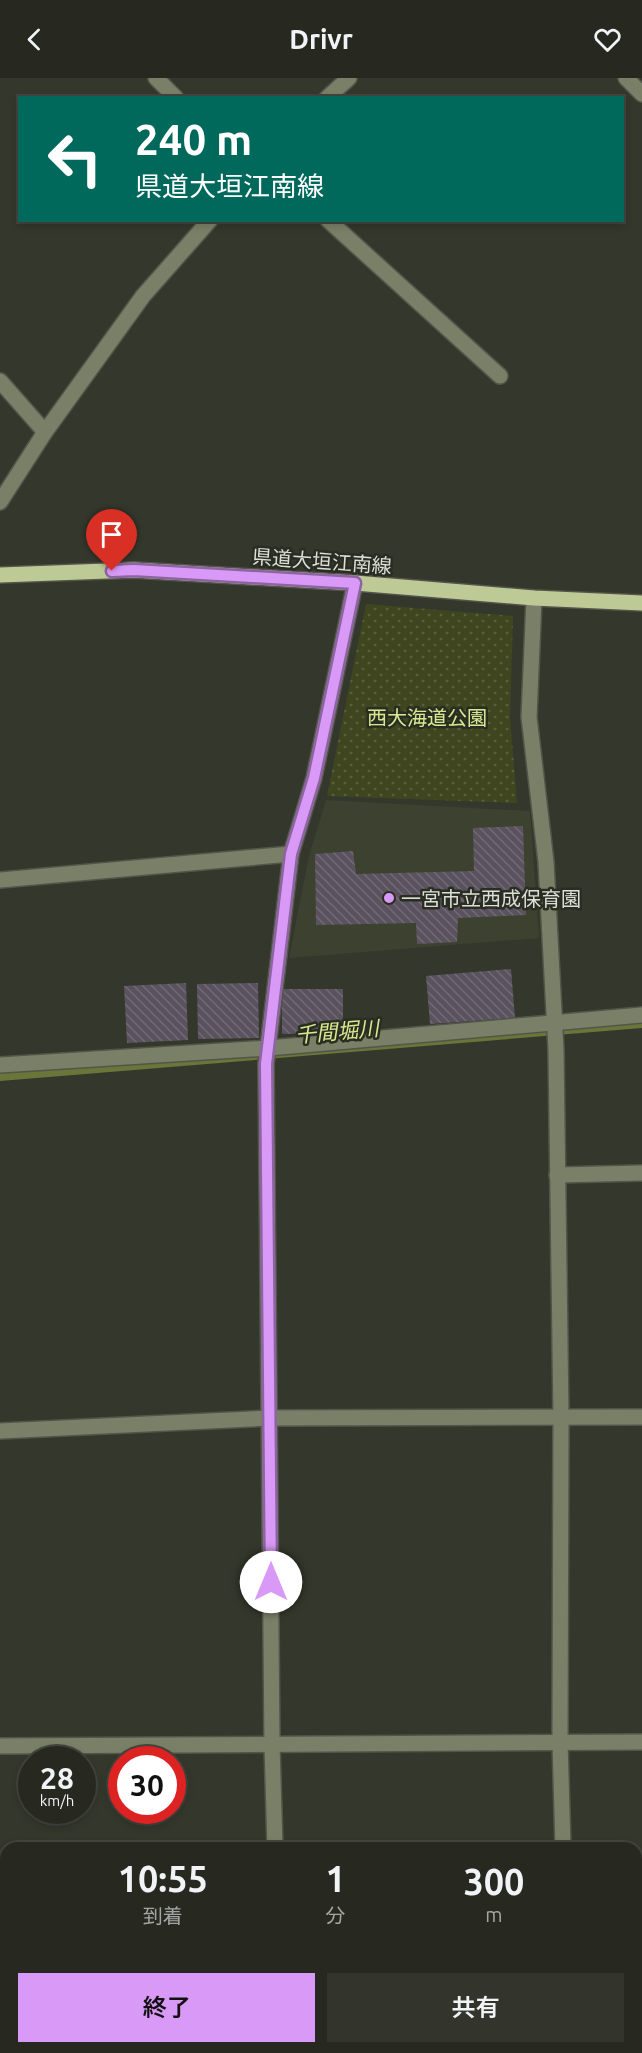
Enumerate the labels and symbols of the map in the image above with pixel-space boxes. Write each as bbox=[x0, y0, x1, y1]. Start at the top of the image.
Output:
pin bbox=[86, 509, 137, 571]
street label: 県道大垣江南線 bbox=[251, 545, 393, 577]
park label: 西大海道公園 bbox=[367, 706, 487, 729]
place label: 一宮市立西成保育園 bbox=[401, 887, 581, 910]
marker: 一宮市立西成保育園 bbox=[382, 891, 396, 905]
water label: 千間堀川 bbox=[294, 1015, 382, 1047]
position arrow bbox=[239, 1550, 303, 1614]
speed limit sign: 30 bbox=[108, 1746, 186, 1824]

